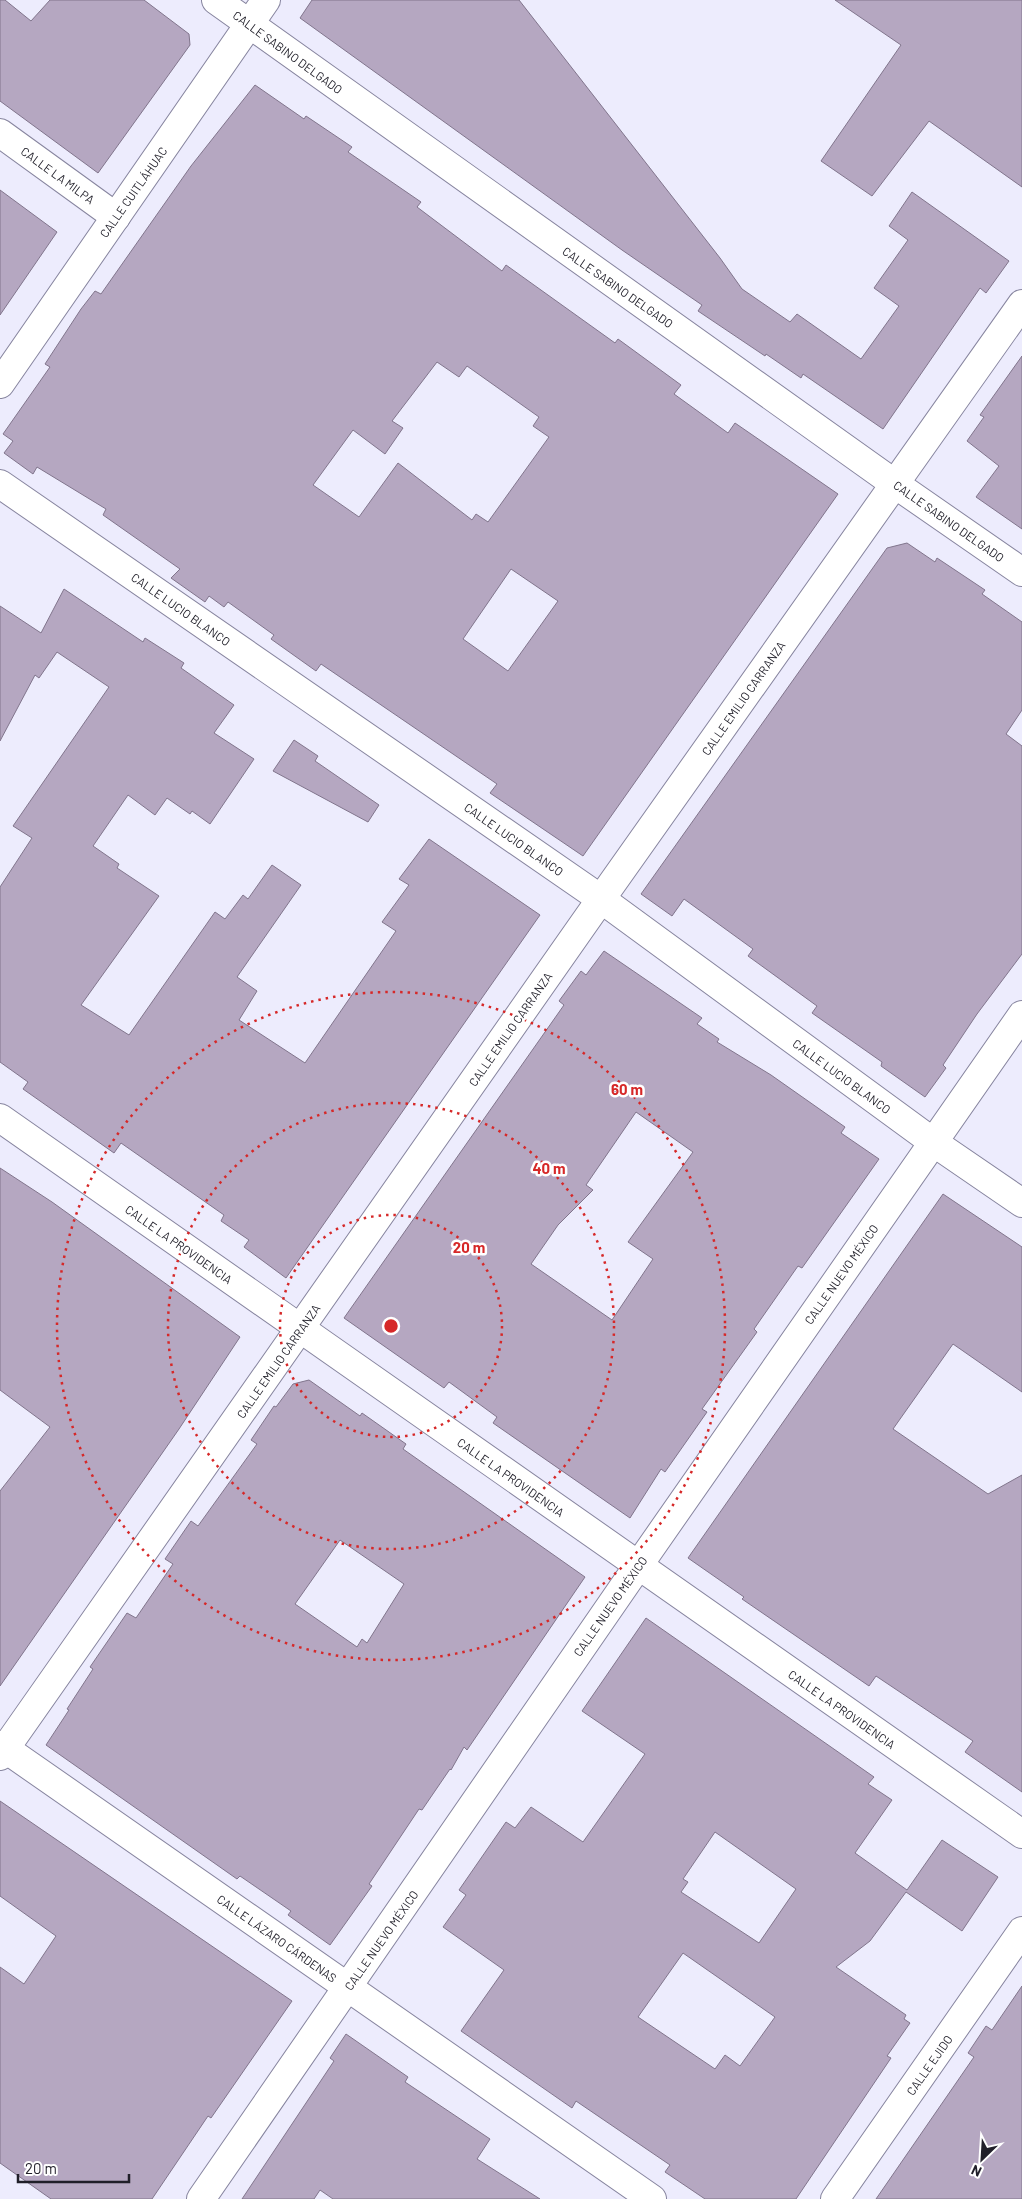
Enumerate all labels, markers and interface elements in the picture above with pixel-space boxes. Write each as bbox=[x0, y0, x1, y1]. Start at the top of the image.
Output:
street label: CALLE SABINO DELGADO bbox=[231, 8, 345, 96]
street label: CALLE LA MILPA bbox=[19, 144, 97, 206]
street label: CALLE CUITLÁHUAC bbox=[96, 144, 170, 240]
street label: CALLE SABINO DELGADO bbox=[560, 243, 676, 331]
street label: CALLE SABINO DELGADO bbox=[891, 477, 1007, 565]
street label: CALLE LUCIO BLANCO bbox=[129, 570, 233, 648]
street label: CALLE EMILIO CARRANZA bbox=[698, 638, 788, 758]
street label: CALLE LUCIO BLANCO bbox=[462, 800, 566, 878]
street label: CALLE EMILIO CARRANZA bbox=[465, 969, 555, 1089]
street label: CALLE LUCIO BLANCO bbox=[790, 1036, 894, 1116]
text: 60 m bbox=[611, 1080, 643, 1098]
text: 40 m bbox=[532, 1159, 566, 1177]
street label: CALLE LA PROVIDENCIA bbox=[123, 1202, 235, 1286]
street label: CALLE NUEVO MÉXICO bbox=[801, 1221, 881, 1327]
text: 20 m bbox=[453, 1238, 485, 1256]
street label: CALLE EMILIO CARRANZA bbox=[233, 1301, 323, 1421]
centre of rings bbox=[382, 1317, 400, 1335]
street label: CALLE LA PROVIDENCIA bbox=[455, 1435, 567, 1519]
street label: CALLE NUEVO MÉXICO bbox=[570, 1553, 650, 1659]
street label: CALLE LA PROVIDENCIA bbox=[786, 1667, 898, 1751]
street label: CALLE NUEVO MÉXICO bbox=[341, 1887, 421, 1993]
street label: CALLE LÁZARO CÁRDENAS bbox=[215, 1891, 339, 1985]
street label: CALLE EJIDO bbox=[903, 2032, 955, 2098]
north arrow bbox=[957, 2134, 1007, 2184]
scale bar bbox=[18, 2152, 129, 2184]
text: 20 m bbox=[25, 2159, 57, 2177]
text: N bbox=[968, 2162, 984, 2181]

